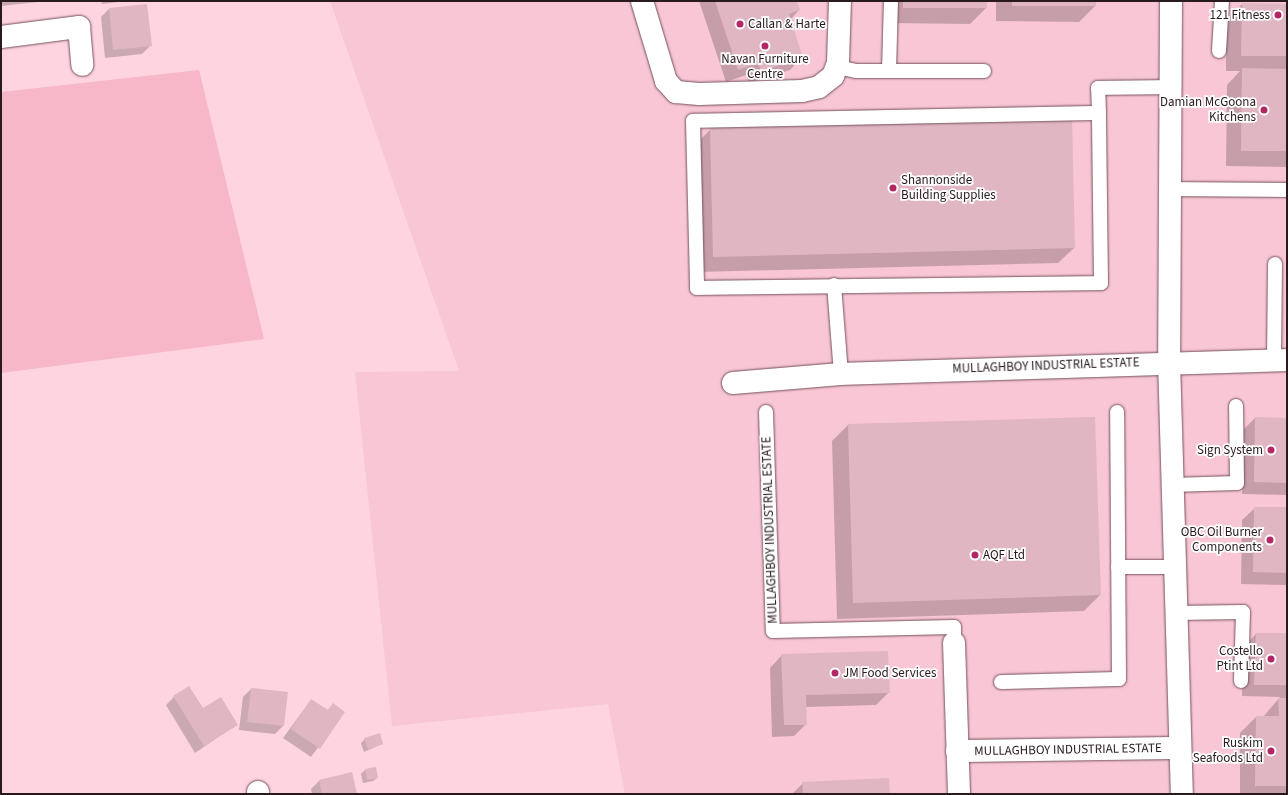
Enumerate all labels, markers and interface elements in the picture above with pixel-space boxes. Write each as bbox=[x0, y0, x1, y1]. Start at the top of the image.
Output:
place label: 121 Fitness bbox=[1210, 7, 1270, 23]
marker: 121 Fitness bbox=[1273, 10, 1283, 20]
place label: Callan & Harte bbox=[748, 16, 826, 32]
marker: Callan & Harte bbox=[735, 19, 745, 29]
marker: Navan Furniture Centre bbox=[760, 41, 770, 51]
place label: Navan Furniture Centre bbox=[721, 52, 809, 83]
place label: Damian McGoona Kitchens bbox=[1160, 95, 1256, 126]
marker: Damian McGoona Kitchens bbox=[1259, 105, 1269, 115]
place label: Shannonside Building Supplies bbox=[901, 173, 996, 204]
marker: Shannonside Building Supplies bbox=[888, 183, 898, 193]
street label: MULLAGHBOY INDUSTRIAL ESTATE bbox=[952, 355, 1140, 377]
street label: MULLAGHBOY INDUSTRIAL ESTATE bbox=[759, 436, 781, 624]
place label: Sign System bbox=[1197, 442, 1263, 458]
marker: Sign System bbox=[1266, 445, 1276, 455]
place label: OBC Oil Burner Components bbox=[1181, 525, 1262, 556]
marker: OBC Oil Burner Components bbox=[1265, 535, 1275, 545]
place label: AQF Ltd bbox=[983, 547, 1025, 563]
marker: AQF Ltd bbox=[970, 550, 980, 560]
place label: Costello Ptint Ltd bbox=[1216, 644, 1263, 675]
marker: Costello Ptint Ltd bbox=[1266, 654, 1276, 664]
place label: JM Food Services bbox=[843, 665, 936, 681]
marker: JM Food Services bbox=[830, 668, 840, 678]
place label: Ruskim Seafoods Ltd bbox=[1193, 736, 1263, 767]
street label: MULLAGHBOY INDUSTRIAL ESTATE bbox=[974, 741, 1162, 759]
marker: Ruskim Seafoods Ltd bbox=[1266, 746, 1276, 756]

